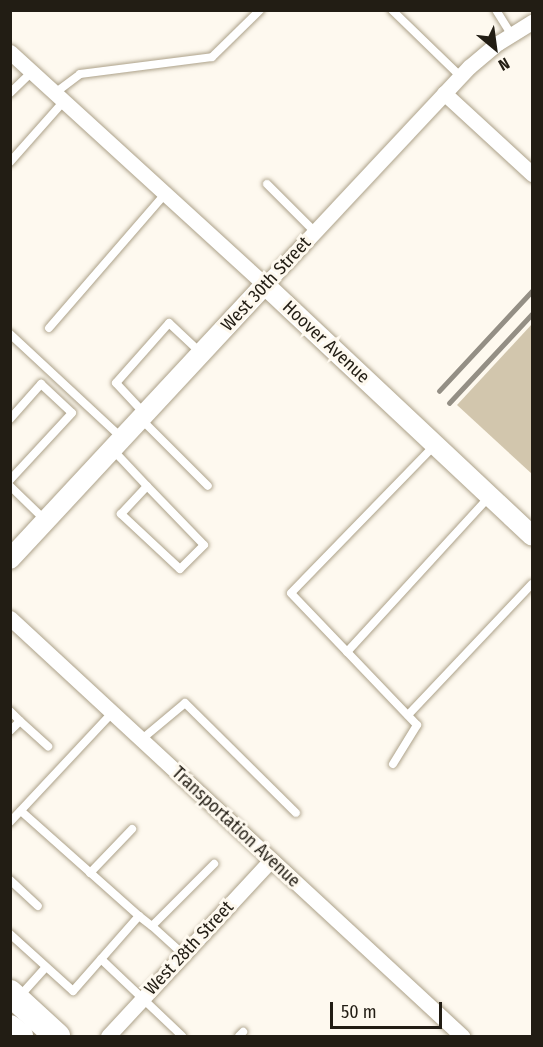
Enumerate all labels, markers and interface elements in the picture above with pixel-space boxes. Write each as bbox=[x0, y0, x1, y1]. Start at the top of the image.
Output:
north arrow bbox=[465, 18, 525, 78]
text: N bbox=[495, 54, 513, 75]
street label: West 30th Street bbox=[217, 232, 315, 336]
street label: Hoover Avenue bbox=[278, 296, 374, 388]
street label: Transportation Avenue bbox=[168, 762, 304, 892]
street label: West 28th Street bbox=[140, 896, 238, 1000]
scale bar bbox=[333, 990, 446, 1028]
text: 50 m bbox=[341, 1001, 377, 1023]

